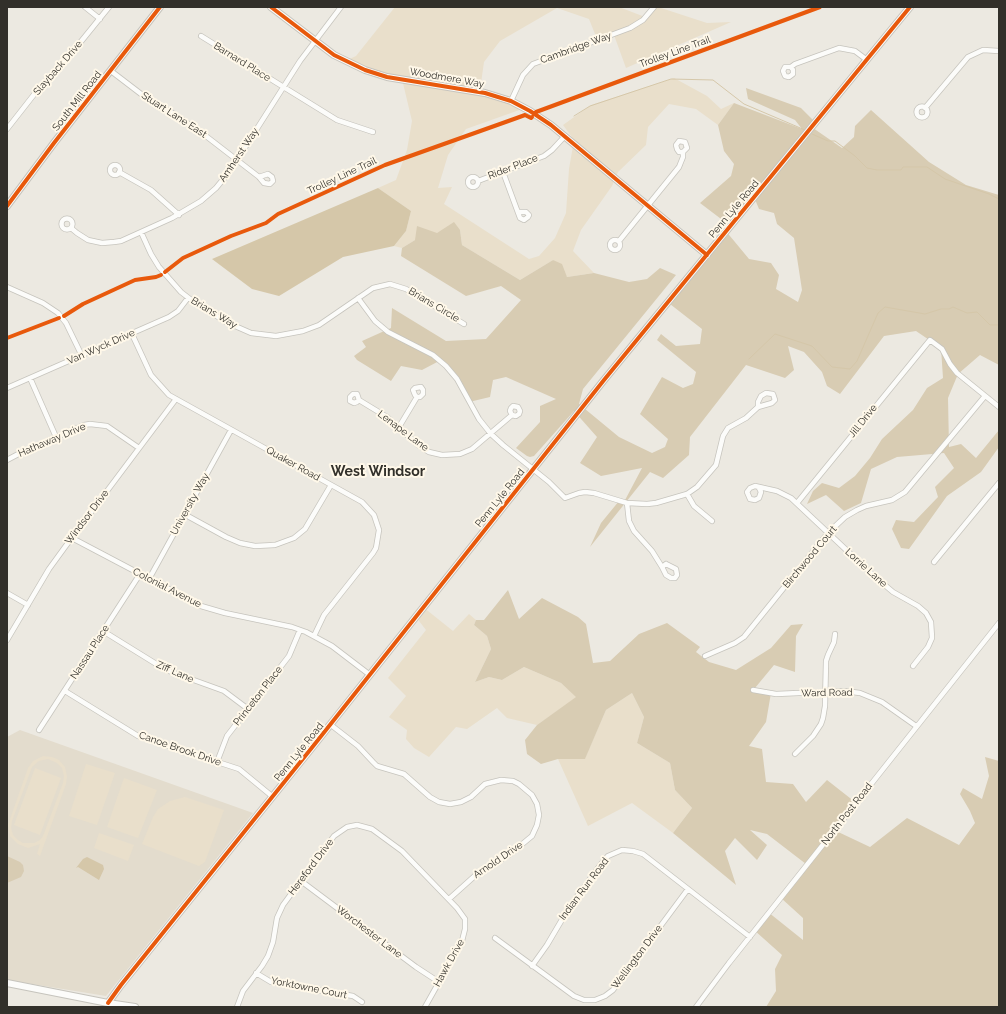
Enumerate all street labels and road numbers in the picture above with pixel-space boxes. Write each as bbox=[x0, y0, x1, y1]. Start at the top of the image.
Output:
street label: Cambridge Way bbox=[539, 30, 613, 66]
street label: Trolley Line Trail bbox=[638, 34, 712, 70]
street label: Slayback Drive bbox=[31, 38, 85, 98]
street label: Barnard Place bbox=[211, 40, 273, 84]
street label: Woodmere Way bbox=[409, 66, 485, 90]
street label: South Mill Road bbox=[50, 69, 104, 133]
street label: Stuart Lane East bbox=[139, 89, 209, 141]
street label: Amherst Way bbox=[217, 126, 261, 184]
street label: Rider Place bbox=[486, 152, 540, 182]
street label: Trolley Line Trail bbox=[306, 155, 378, 197]
street label: Penn Lyle Road bbox=[706, 178, 762, 240]
street label: Brians Circle bbox=[406, 285, 462, 325]
street label: Brians Way bbox=[189, 295, 239, 331]
street label: Van Wyck Drive bbox=[65, 327, 137, 367]
street label: Jill Drive bbox=[846, 402, 880, 440]
street label: Lenape Lane bbox=[375, 408, 431, 454]
street label: Hathaway Drive bbox=[16, 420, 88, 460]
street label: Quaker Road bbox=[264, 444, 322, 484]
street label: Penn Lyle Road bbox=[473, 466, 527, 530]
street label: University Way bbox=[168, 471, 212, 537]
street label: Windsor Drive bbox=[63, 487, 111, 547]
street label: Birchwood Court bbox=[780, 523, 840, 591]
street label: Lorrie Lane bbox=[843, 546, 889, 590]
street label: Colonial Avenue bbox=[131, 566, 203, 610]
street label: Nassau Place bbox=[68, 623, 112, 681]
street label: Ziff Lane bbox=[154, 658, 196, 686]
street label: Princeton Place bbox=[231, 664, 285, 728]
street label: Ward Road bbox=[801, 687, 853, 699]
street label: Penn Lyle Road bbox=[272, 720, 326, 784]
street label: Canoe Brook Drive bbox=[137, 729, 223, 769]
street label: North Post Road bbox=[819, 781, 875, 847]
street label: Hereford Drive bbox=[286, 836, 336, 898]
street label: Arnold Drive bbox=[471, 839, 525, 881]
street label: Indian Run Road bbox=[557, 855, 611, 923]
street label: Worchester Lane bbox=[334, 903, 404, 961]
street label: Wellington Drive bbox=[609, 923, 665, 991]
street label: Hawk Drive bbox=[431, 937, 467, 989]
street label: Yorktowne Court bbox=[270, 975, 348, 1001]

